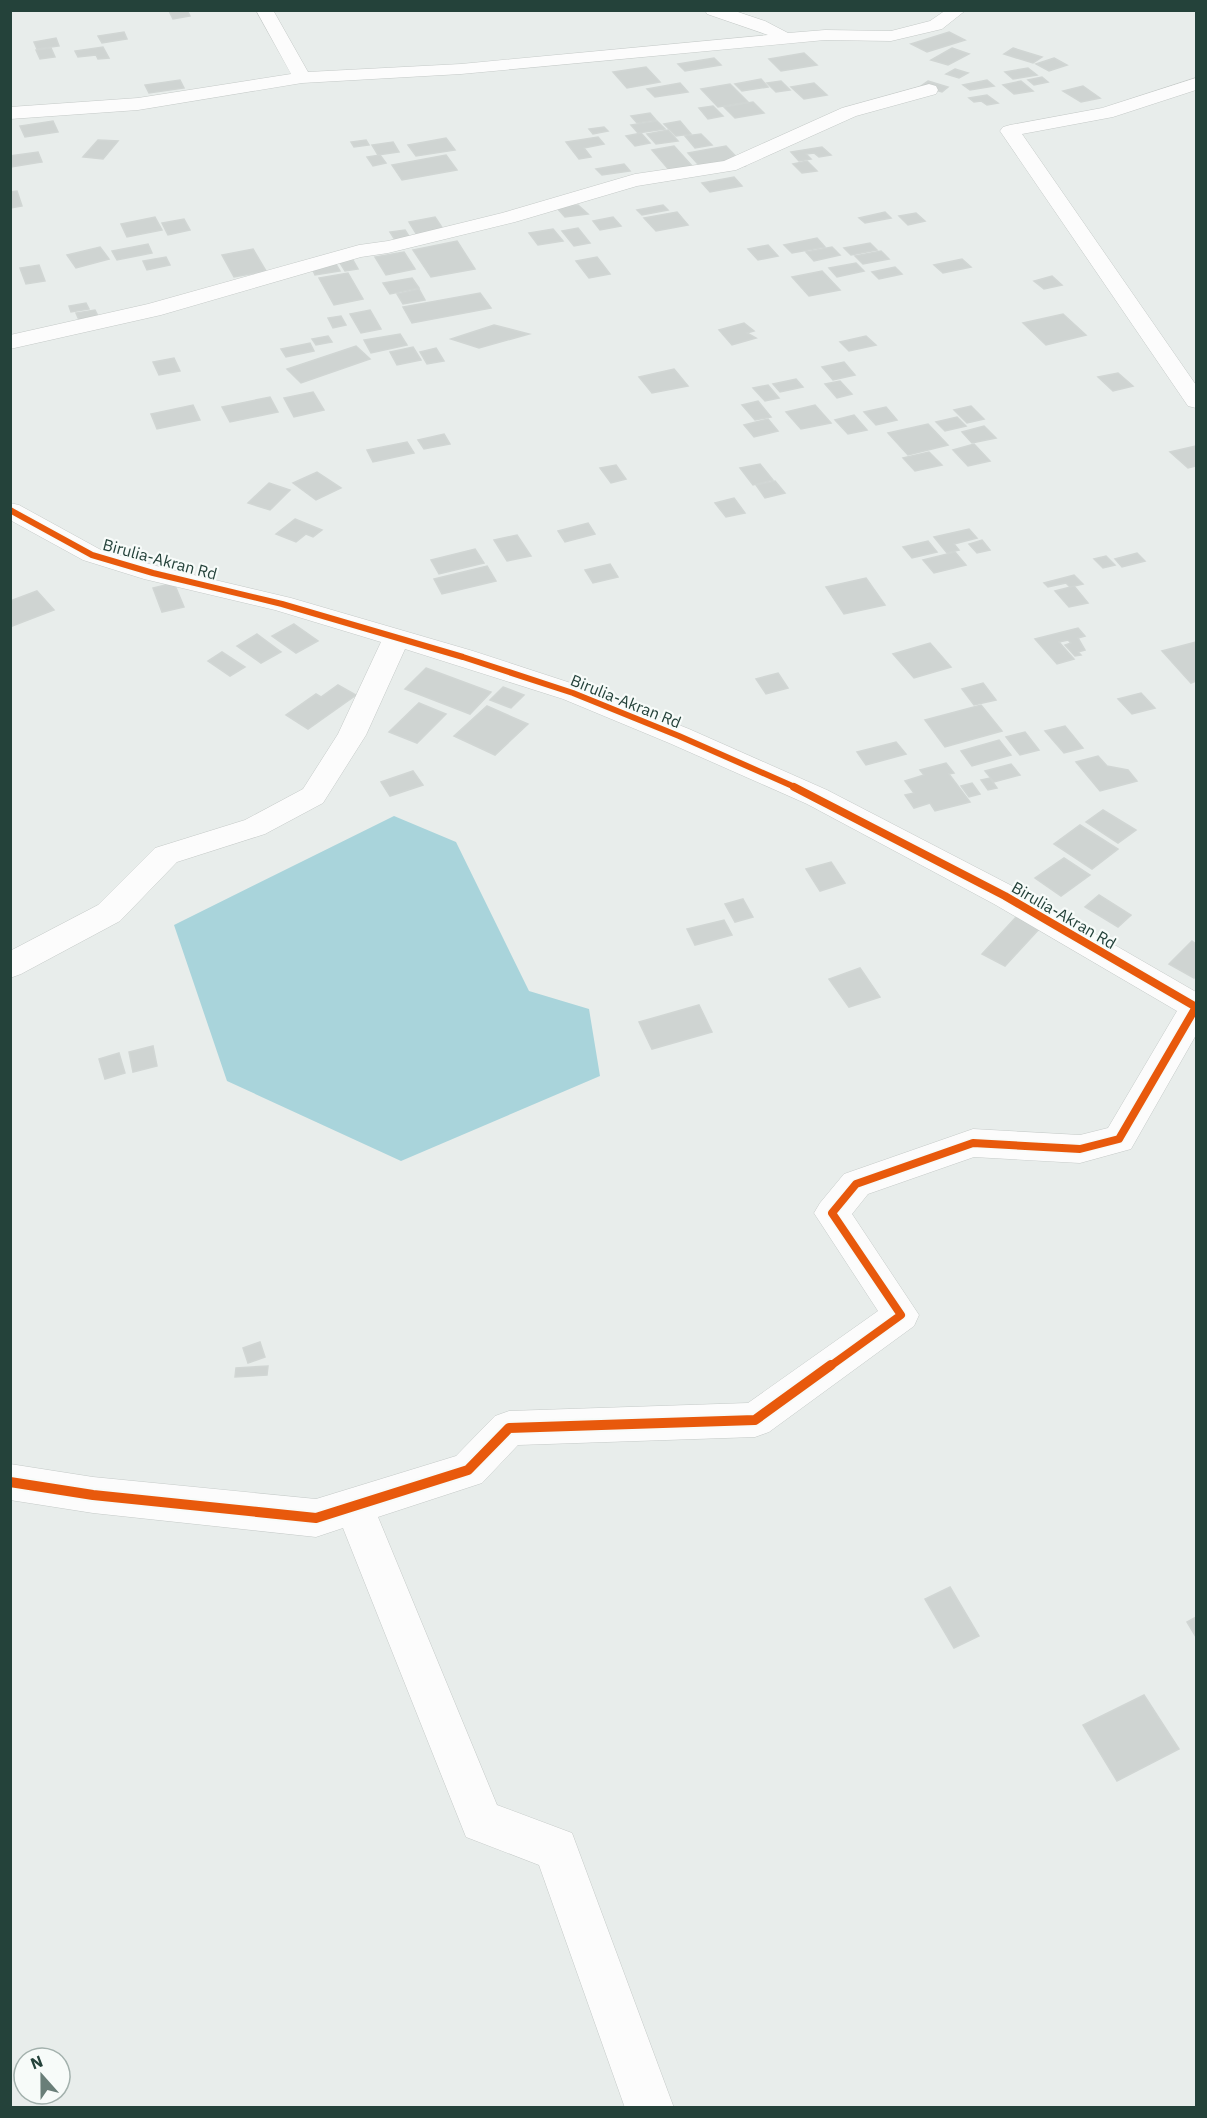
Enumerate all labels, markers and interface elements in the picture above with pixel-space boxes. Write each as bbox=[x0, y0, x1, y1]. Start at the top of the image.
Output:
street label: Birulia-Akran Rd bbox=[101, 534, 219, 584]
street label: Birulia-Akran Rd bbox=[568, 670, 684, 732]
street label: Birulia-Akran Rd bbox=[1008, 877, 1120, 953]
north arrow bbox=[12, 2046, 72, 2106]
text: N bbox=[28, 2051, 46, 2073]

